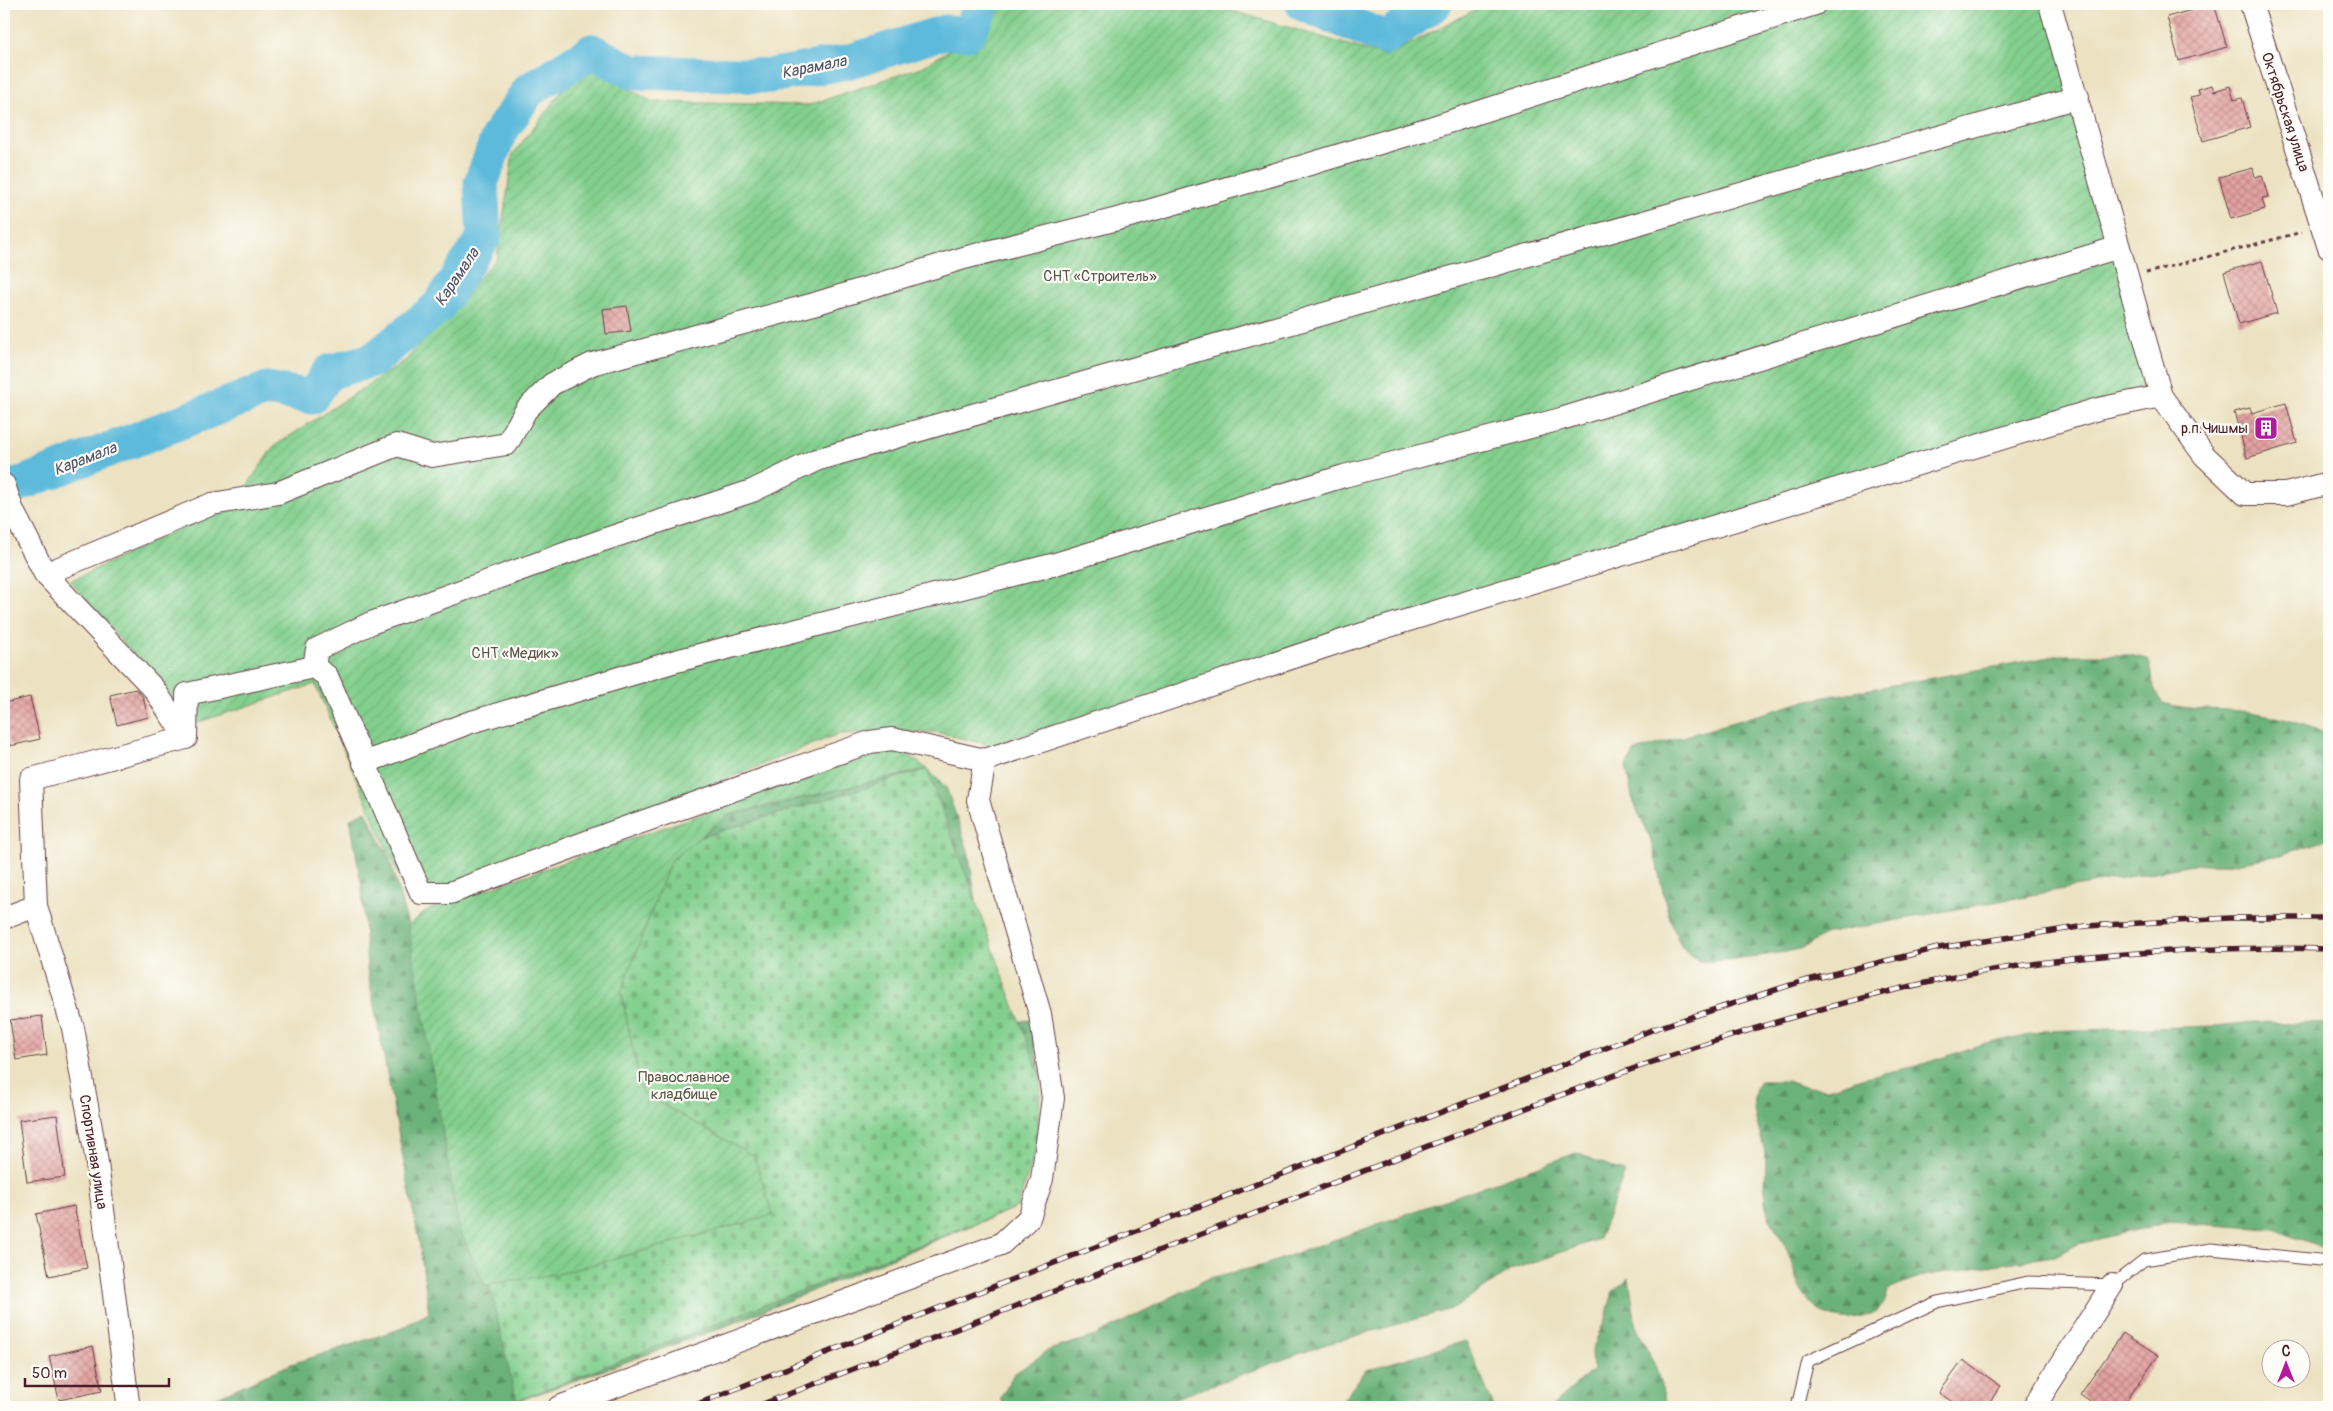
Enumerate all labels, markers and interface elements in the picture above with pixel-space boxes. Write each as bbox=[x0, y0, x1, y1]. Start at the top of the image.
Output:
street label: Октябрьская улица bbox=[2257, 50, 2313, 174]
water label: Карамала bbox=[780, 51, 850, 83]
water label: Карамала bbox=[430, 243, 484, 310]
park label: СНТ «Строитель» bbox=[1043, 267, 1157, 286]
building icon: р.п.Чишмы bbox=[2253, 415, 2279, 441]
place label: р.п.Чишмы bbox=[2181, 419, 2248, 438]
water label: Карамала bbox=[51, 437, 121, 480]
park label: СНТ «Медик» bbox=[471, 644, 559, 663]
park label: Православное кладбище bbox=[638, 1068, 730, 1104]
street label: Спортивная улица bbox=[75, 1093, 111, 1211]
north arrow bbox=[2260, 1338, 2310, 1388]
text: С bbox=[2282, 1343, 2291, 1360]
scale bar bbox=[25, 1356, 169, 1388]
text: 50 m bbox=[32, 1364, 67, 1383]

